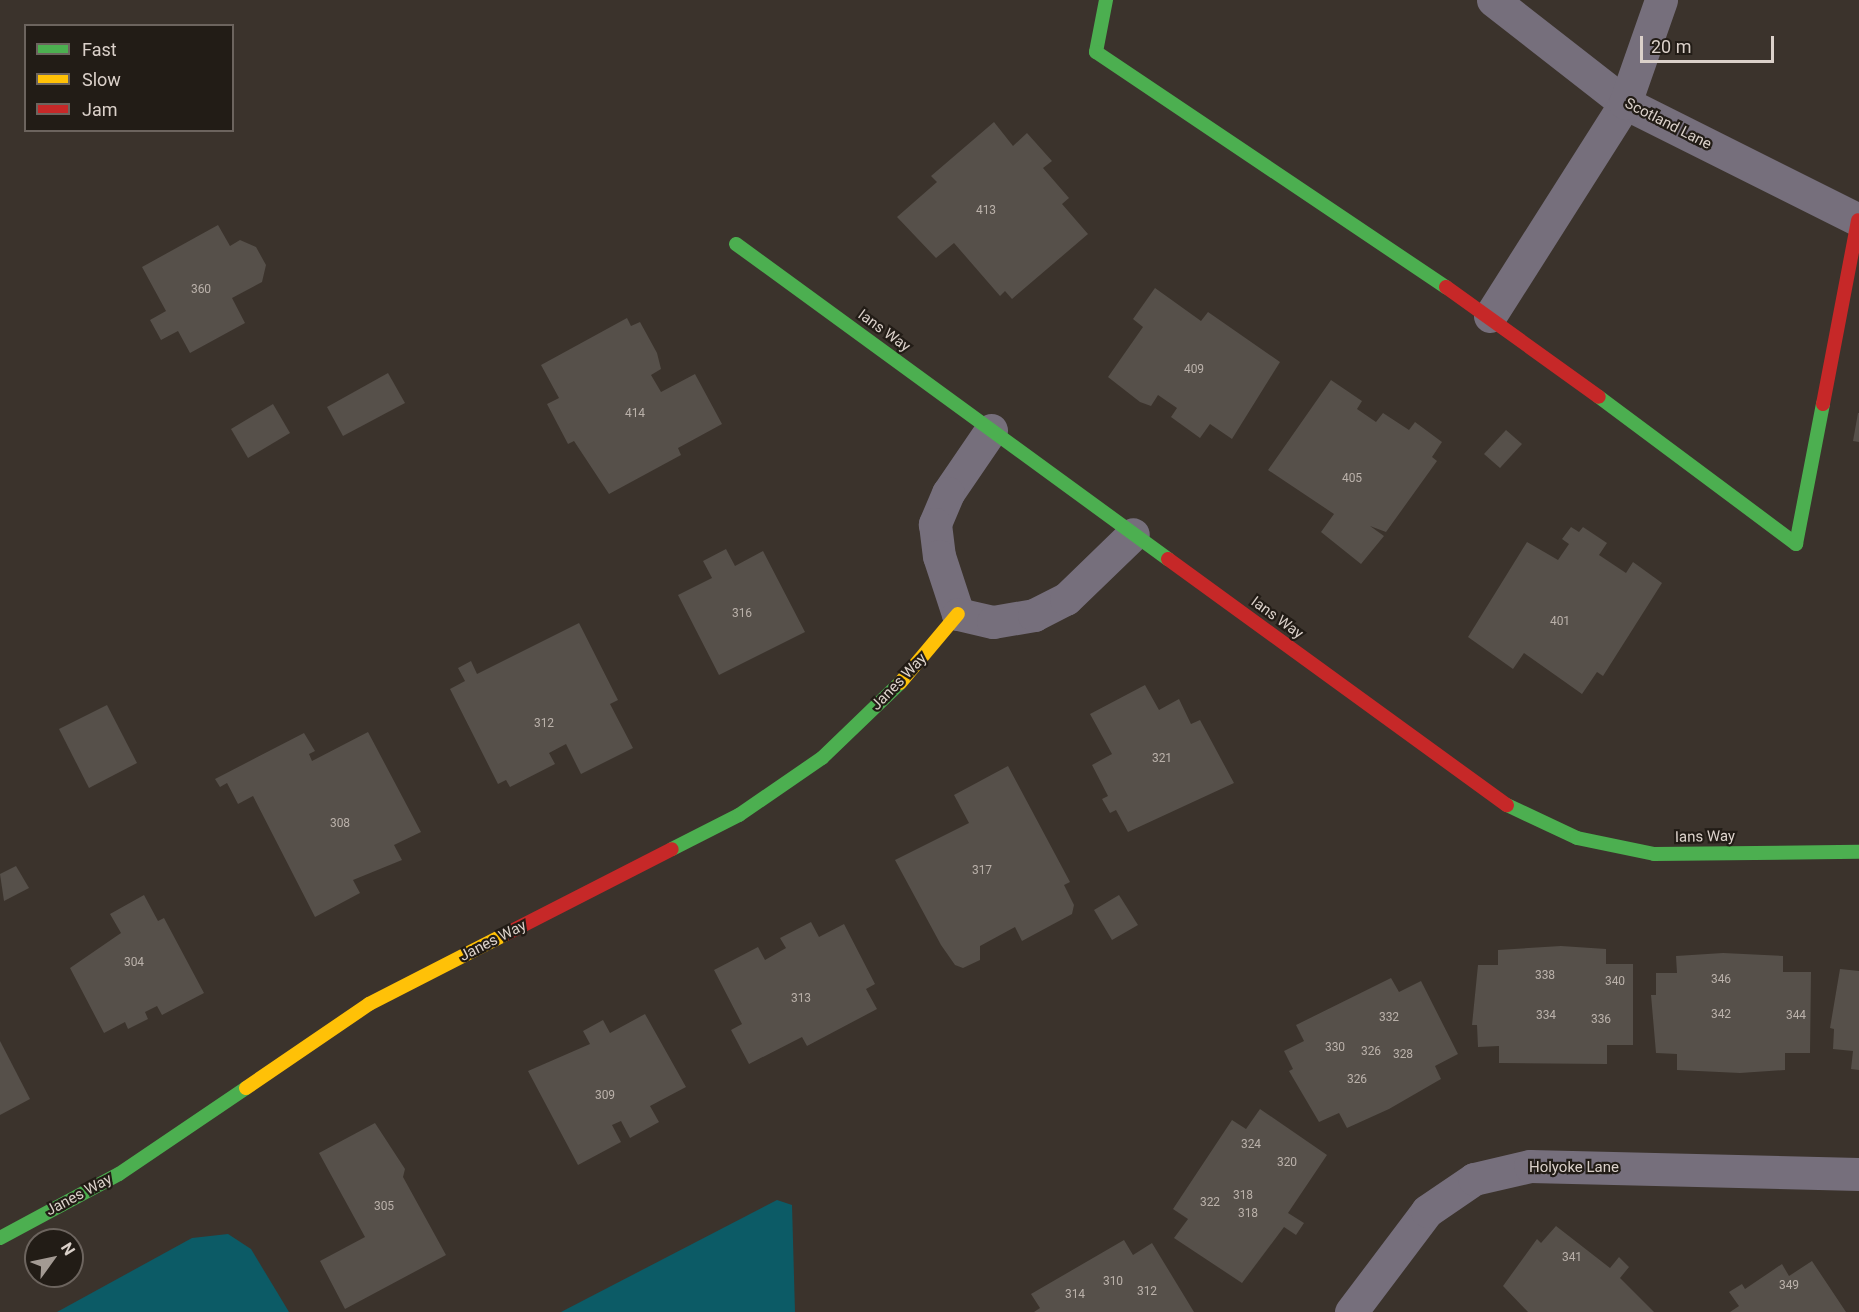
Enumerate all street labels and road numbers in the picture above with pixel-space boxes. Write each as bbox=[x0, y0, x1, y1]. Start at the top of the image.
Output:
street label: Scotland Lane bbox=[1622, 94, 1714, 154]
street label: Ians Way bbox=[854, 306, 914, 356]
street label: Ians Way bbox=[1247, 593, 1307, 643]
street label: Janes Way bbox=[867, 650, 931, 714]
street label: Ians Way bbox=[1675, 827, 1735, 847]
street label: Janes Way bbox=[457, 917, 529, 965]
street label: Holyoke Lane bbox=[1529, 1159, 1619, 1177]
street label: Janes Way bbox=[43, 1170, 115, 1220]

